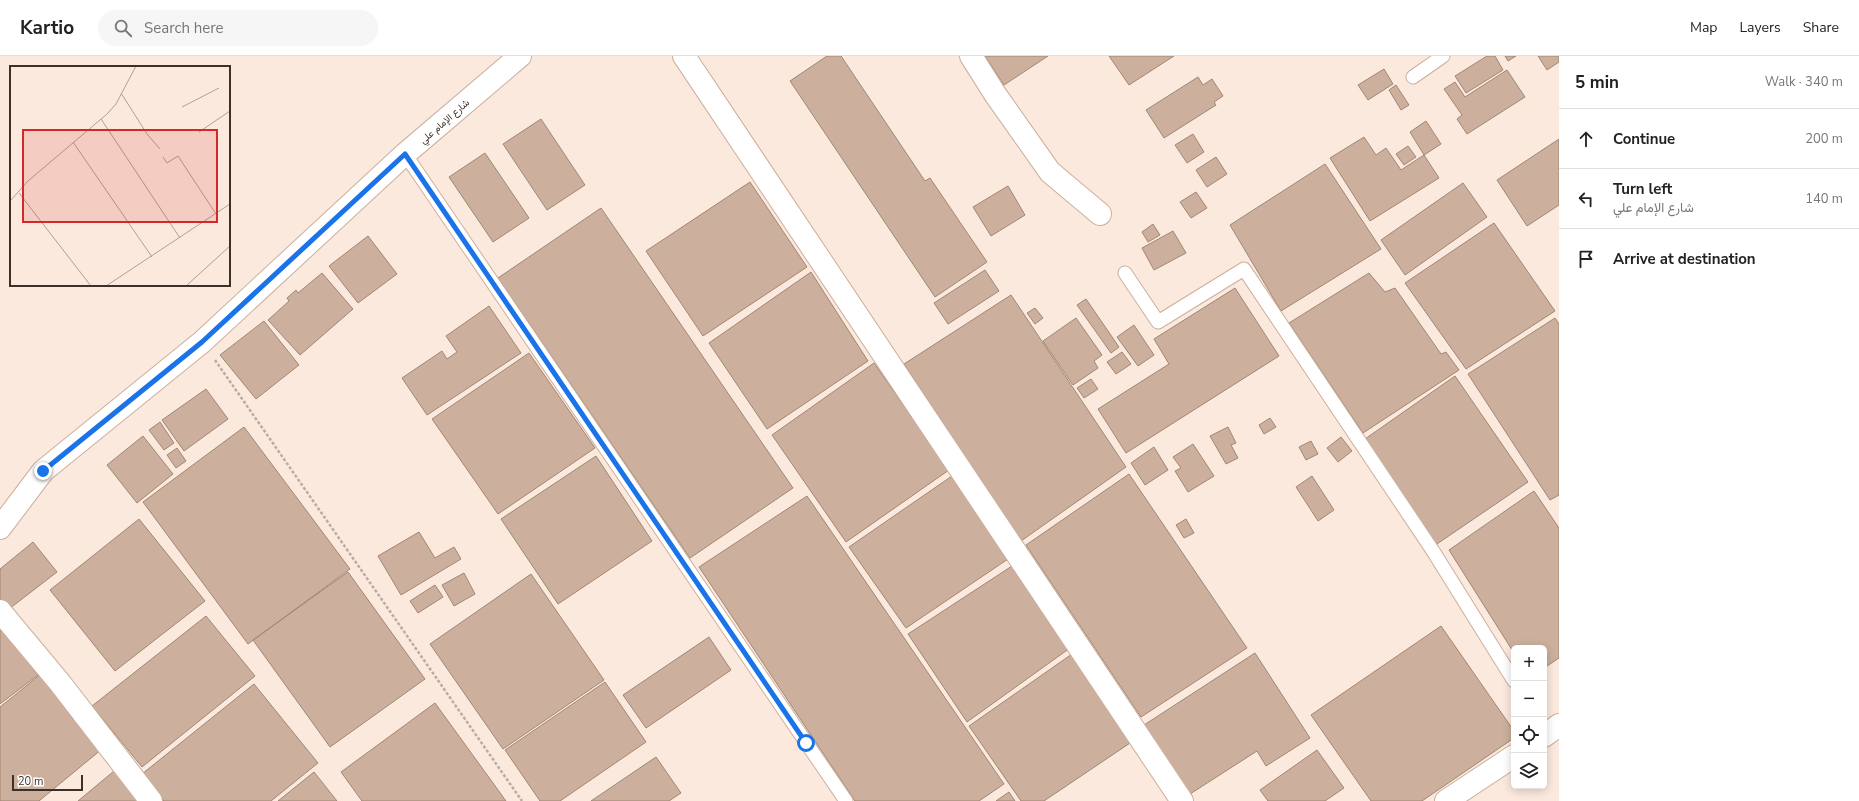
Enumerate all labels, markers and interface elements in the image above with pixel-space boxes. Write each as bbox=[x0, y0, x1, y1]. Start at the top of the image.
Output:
search box bbox=[98, 10, 378, 46]
text: Kartio bbox=[20, 15, 74, 41]
icon: search bbox=[112, 17, 134, 39]
text: Search here bbox=[144, 18, 224, 38]
text: Map bbox=[1690, 18, 1717, 37]
text: Layers bbox=[1739, 18, 1781, 37]
text: Share bbox=[1803, 18, 1839, 37]
inset map bbox=[10, 66, 230, 286]
text: 5 min bbox=[1575, 71, 1619, 94]
text: Walk · 340 m bbox=[1765, 73, 1843, 91]
street label: شارع الإمام علي bbox=[417, 96, 473, 148]
icon: ahead bbox=[1575, 128, 1597, 150]
text: Continue bbox=[1613, 129, 1675, 149]
text: 200 m bbox=[1805, 130, 1843, 148]
text: Turn left bbox=[1613, 179, 1672, 199]
icon: left bbox=[1575, 188, 1597, 210]
text: 140 m bbox=[1805, 190, 1843, 208]
text: شارع الإمام علي bbox=[1613, 199, 1694, 217]
icon: arrive bbox=[1575, 248, 1597, 270]
text: Arrive at destination bbox=[1613, 249, 1756, 269]
route end bbox=[34, 462, 52, 480]
map controls bbox=[1511, 645, 1547, 789]
button: + bbox=[1511, 645, 1547, 681]
button: − bbox=[1511, 681, 1547, 717]
button: locate bbox=[1511, 717, 1547, 753]
route start bbox=[797, 734, 815, 752]
button: layers bbox=[1511, 753, 1547, 789]
scale bar bbox=[12, 773, 83, 792]
text: 20 m bbox=[18, 774, 43, 789]

